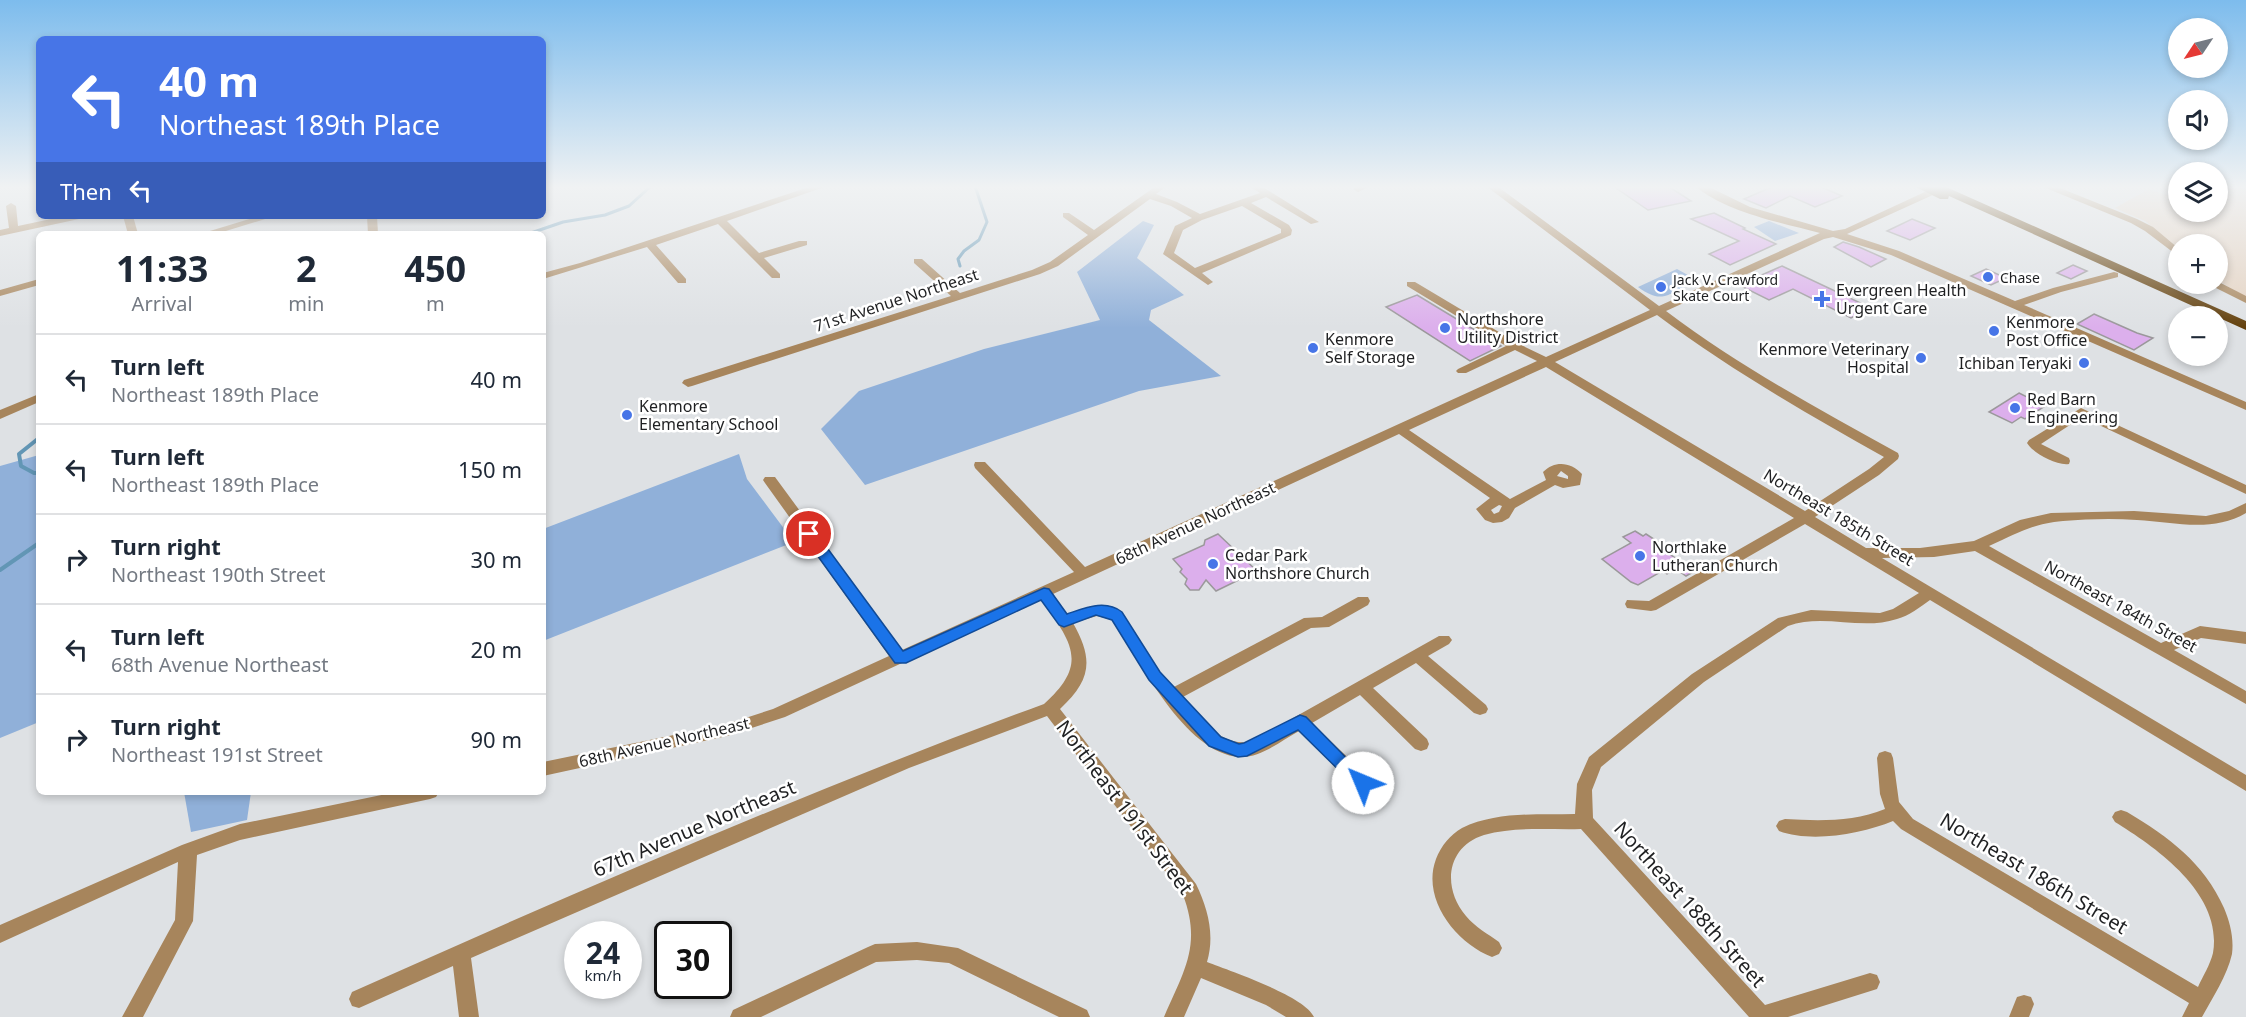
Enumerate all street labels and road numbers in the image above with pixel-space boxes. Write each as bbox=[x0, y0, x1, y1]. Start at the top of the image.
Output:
street label: 71st Avenue Northeast bbox=[811, 263, 981, 337]
street label: Northeast 185th Street bbox=[1760, 463, 1918, 571]
street label: 68th Avenue Northeast bbox=[1111, 476, 1279, 570]
street label: Northeast 184th Street bbox=[2041, 555, 2202, 657]
street label: 68th Avenue Northeast bbox=[577, 712, 751, 772]
street label: Northeast 191st Street bbox=[1050, 714, 1200, 900]
street label: 67th Avenue Northeast bbox=[589, 773, 799, 883]
street label: Northeast 186th Street bbox=[1935, 806, 2133, 940]
street label: Northeast 188th Street bbox=[1608, 815, 1772, 993]

